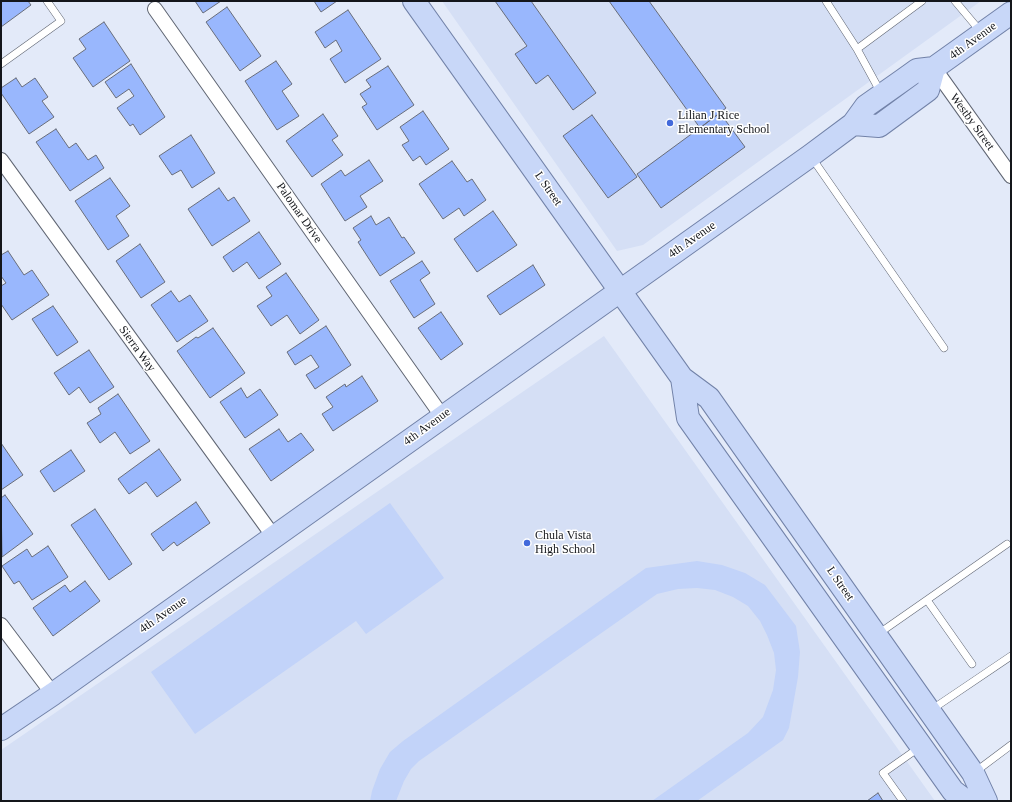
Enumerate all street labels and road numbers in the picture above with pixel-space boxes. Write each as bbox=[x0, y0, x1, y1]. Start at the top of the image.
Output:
street label: 4th Avenue bbox=[947, 19, 999, 63]
street label: Westby Street bbox=[947, 91, 997, 153]
street label: L Street bbox=[531, 169, 565, 209]
street label: Palomar Drive bbox=[273, 180, 325, 246]
street label: 4th Avenue bbox=[665, 218, 719, 262]
street label: Sierra Way bbox=[115, 323, 159, 375]
street label: 4th Avenue bbox=[401, 405, 453, 449]
street label: L Street bbox=[823, 564, 857, 604]
street label: 4th Avenue bbox=[136, 593, 190, 637]

